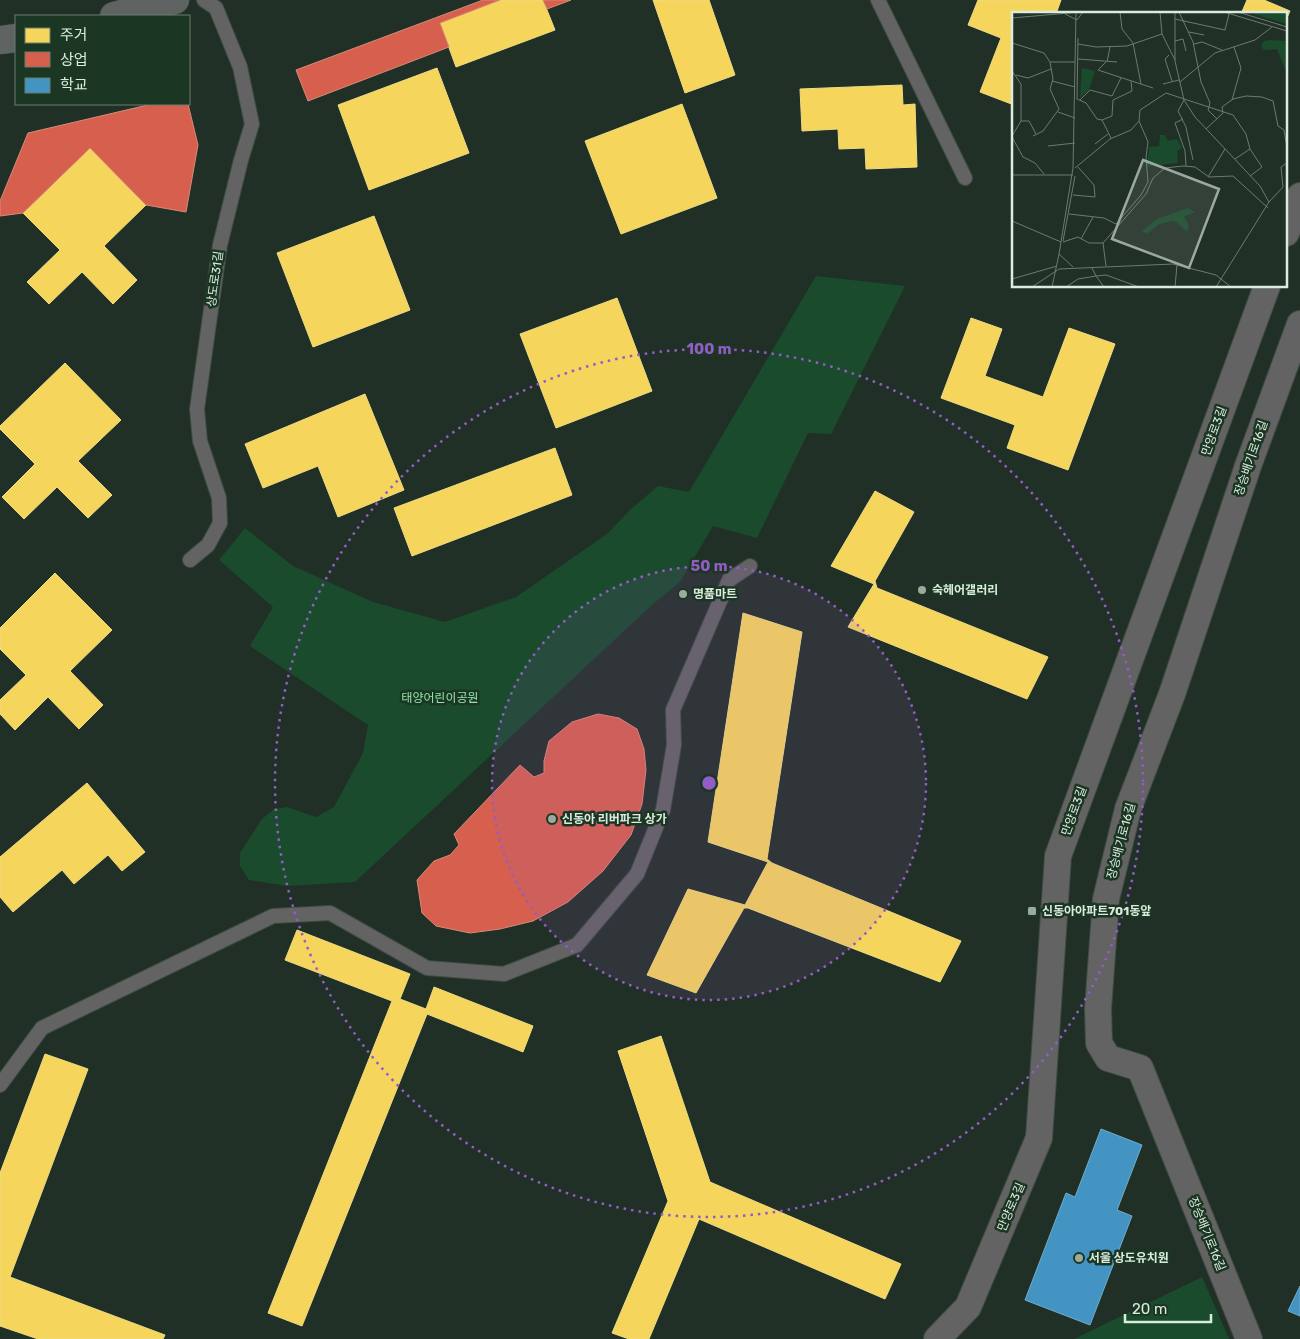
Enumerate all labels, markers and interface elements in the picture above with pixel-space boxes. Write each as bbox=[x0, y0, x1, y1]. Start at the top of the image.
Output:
inset map bbox=[1012, 12, 1288, 288]
legend bbox=[15, 15, 190, 105]
text: 주거 bbox=[60, 26, 88, 44]
text: 상업 bbox=[60, 51, 88, 69]
text: 학교 bbox=[60, 76, 88, 94]
street label: 상도로31길 bbox=[204, 250, 226, 308]
text: 100 m bbox=[687, 340, 731, 358]
street label: 만양로3길 bbox=[1199, 404, 1229, 458]
street label: 장승배기로16길 bbox=[1232, 419, 1270, 497]
text: 50 m bbox=[691, 557, 727, 575]
place label: 숙헤어갤러리 bbox=[932, 583, 998, 597]
marker: 숙헤어갤러리 bbox=[916, 584, 928, 596]
place label: 명품마트 bbox=[693, 587, 737, 601]
marker: 명품마트 bbox=[677, 588, 689, 600]
park label: 태양어린이공원 bbox=[401, 691, 479, 705]
centre of rings bbox=[700, 774, 718, 792]
street label: 만양로3길 bbox=[1059, 784, 1089, 838]
street label: 장승배기로16길 bbox=[1104, 801, 1138, 881]
place label: 신동아 리버파크 상가 bbox=[562, 812, 666, 826]
marker: 신동아 리버파크 상가 bbox=[546, 813, 558, 825]
place label: 신동아아파트701동앞 bbox=[1042, 904, 1151, 918]
marker: 신동아아파트701동앞 bbox=[1026, 905, 1038, 917]
street label: 만양로3길 bbox=[995, 1181, 1027, 1233]
street label: 장승배기로16길 bbox=[1186, 1195, 1228, 1273]
place label: 서울 상도유치원 bbox=[1089, 1251, 1169, 1265]
marker: 서울 상도유치원 bbox=[1073, 1252, 1085, 1264]
scale bar bbox=[1125, 1292, 1211, 1324]
text: 20 m bbox=[1132, 1300, 1167, 1318]

